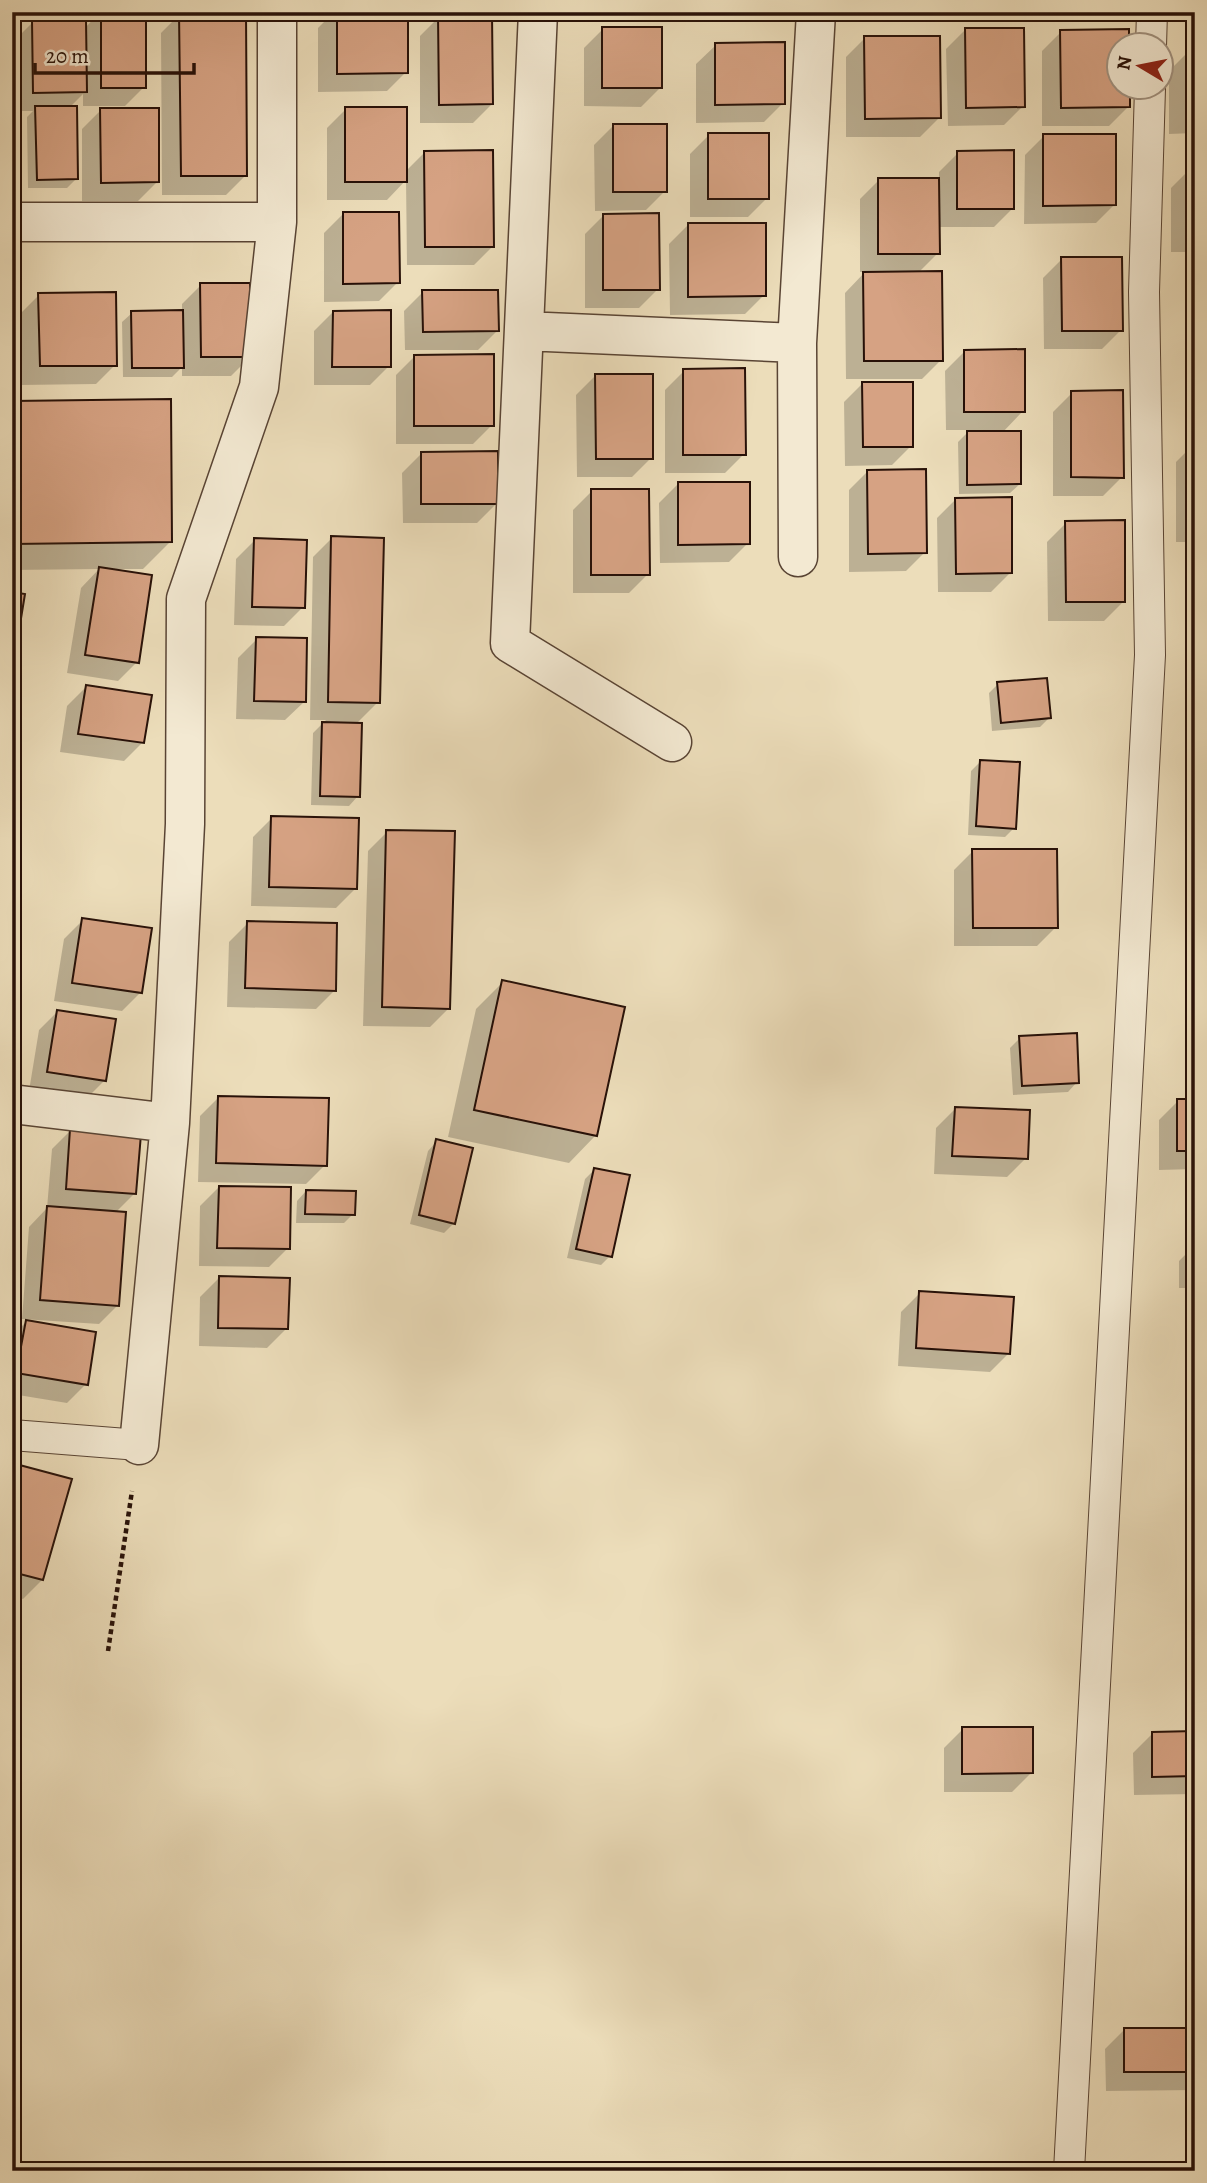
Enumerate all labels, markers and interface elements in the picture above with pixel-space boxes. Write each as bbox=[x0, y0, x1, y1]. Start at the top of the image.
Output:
scale bar bbox=[35, 32, 194, 76]
north arrow bbox=[1106, 32, 1176, 102]
text: 20 m bbox=[46, 42, 89, 70]
text: N bbox=[1110, 54, 1138, 72]

